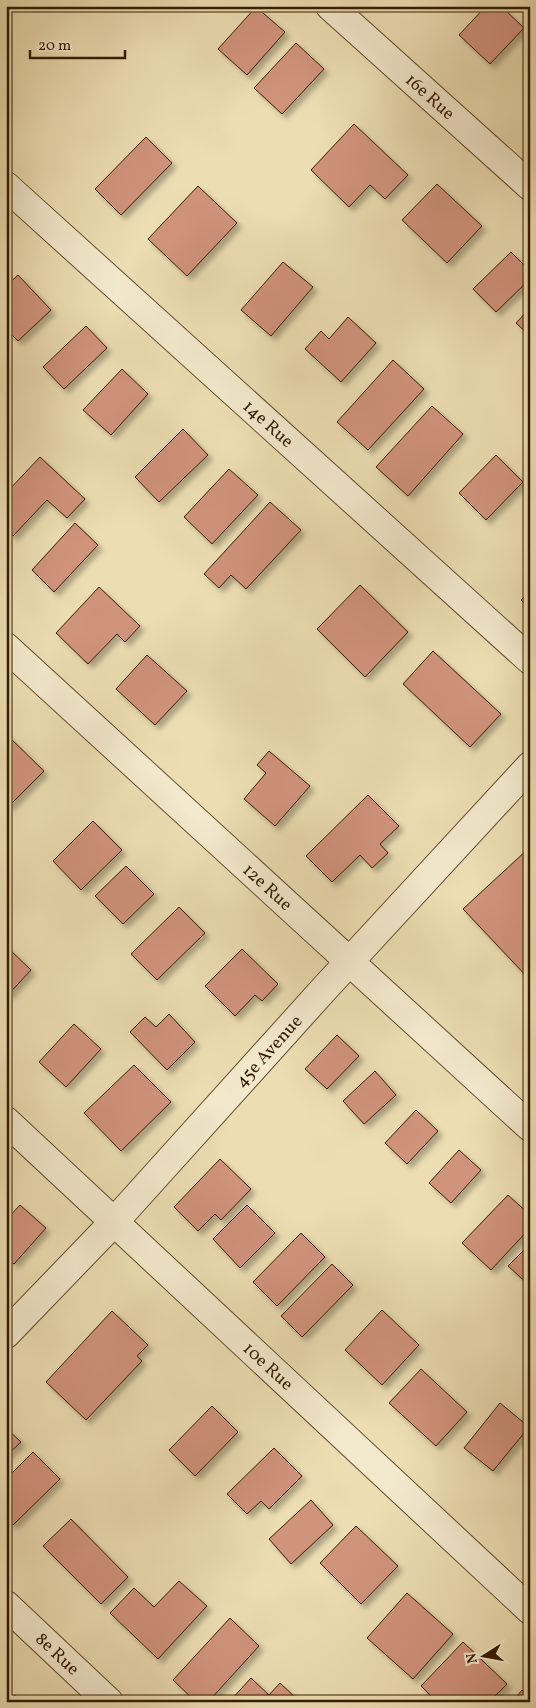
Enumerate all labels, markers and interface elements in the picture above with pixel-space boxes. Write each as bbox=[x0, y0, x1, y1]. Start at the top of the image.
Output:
scale bar bbox=[30, 28, 125, 60]
text: 20 m bbox=[38, 36, 71, 57]
street label: 16e Rue bbox=[399, 68, 460, 127]
street label: 14e Rue bbox=[237, 395, 298, 454]
street label: 12e Rue bbox=[236, 858, 297, 917]
street label: 45e Avenue bbox=[230, 1010, 309, 1094]
street label: 10e Rue bbox=[237, 1337, 298, 1397]
street label: 8e Rue bbox=[29, 1628, 84, 1682]
north arrow bbox=[458, 1630, 508, 1680]
text: N bbox=[462, 1651, 483, 1665]

